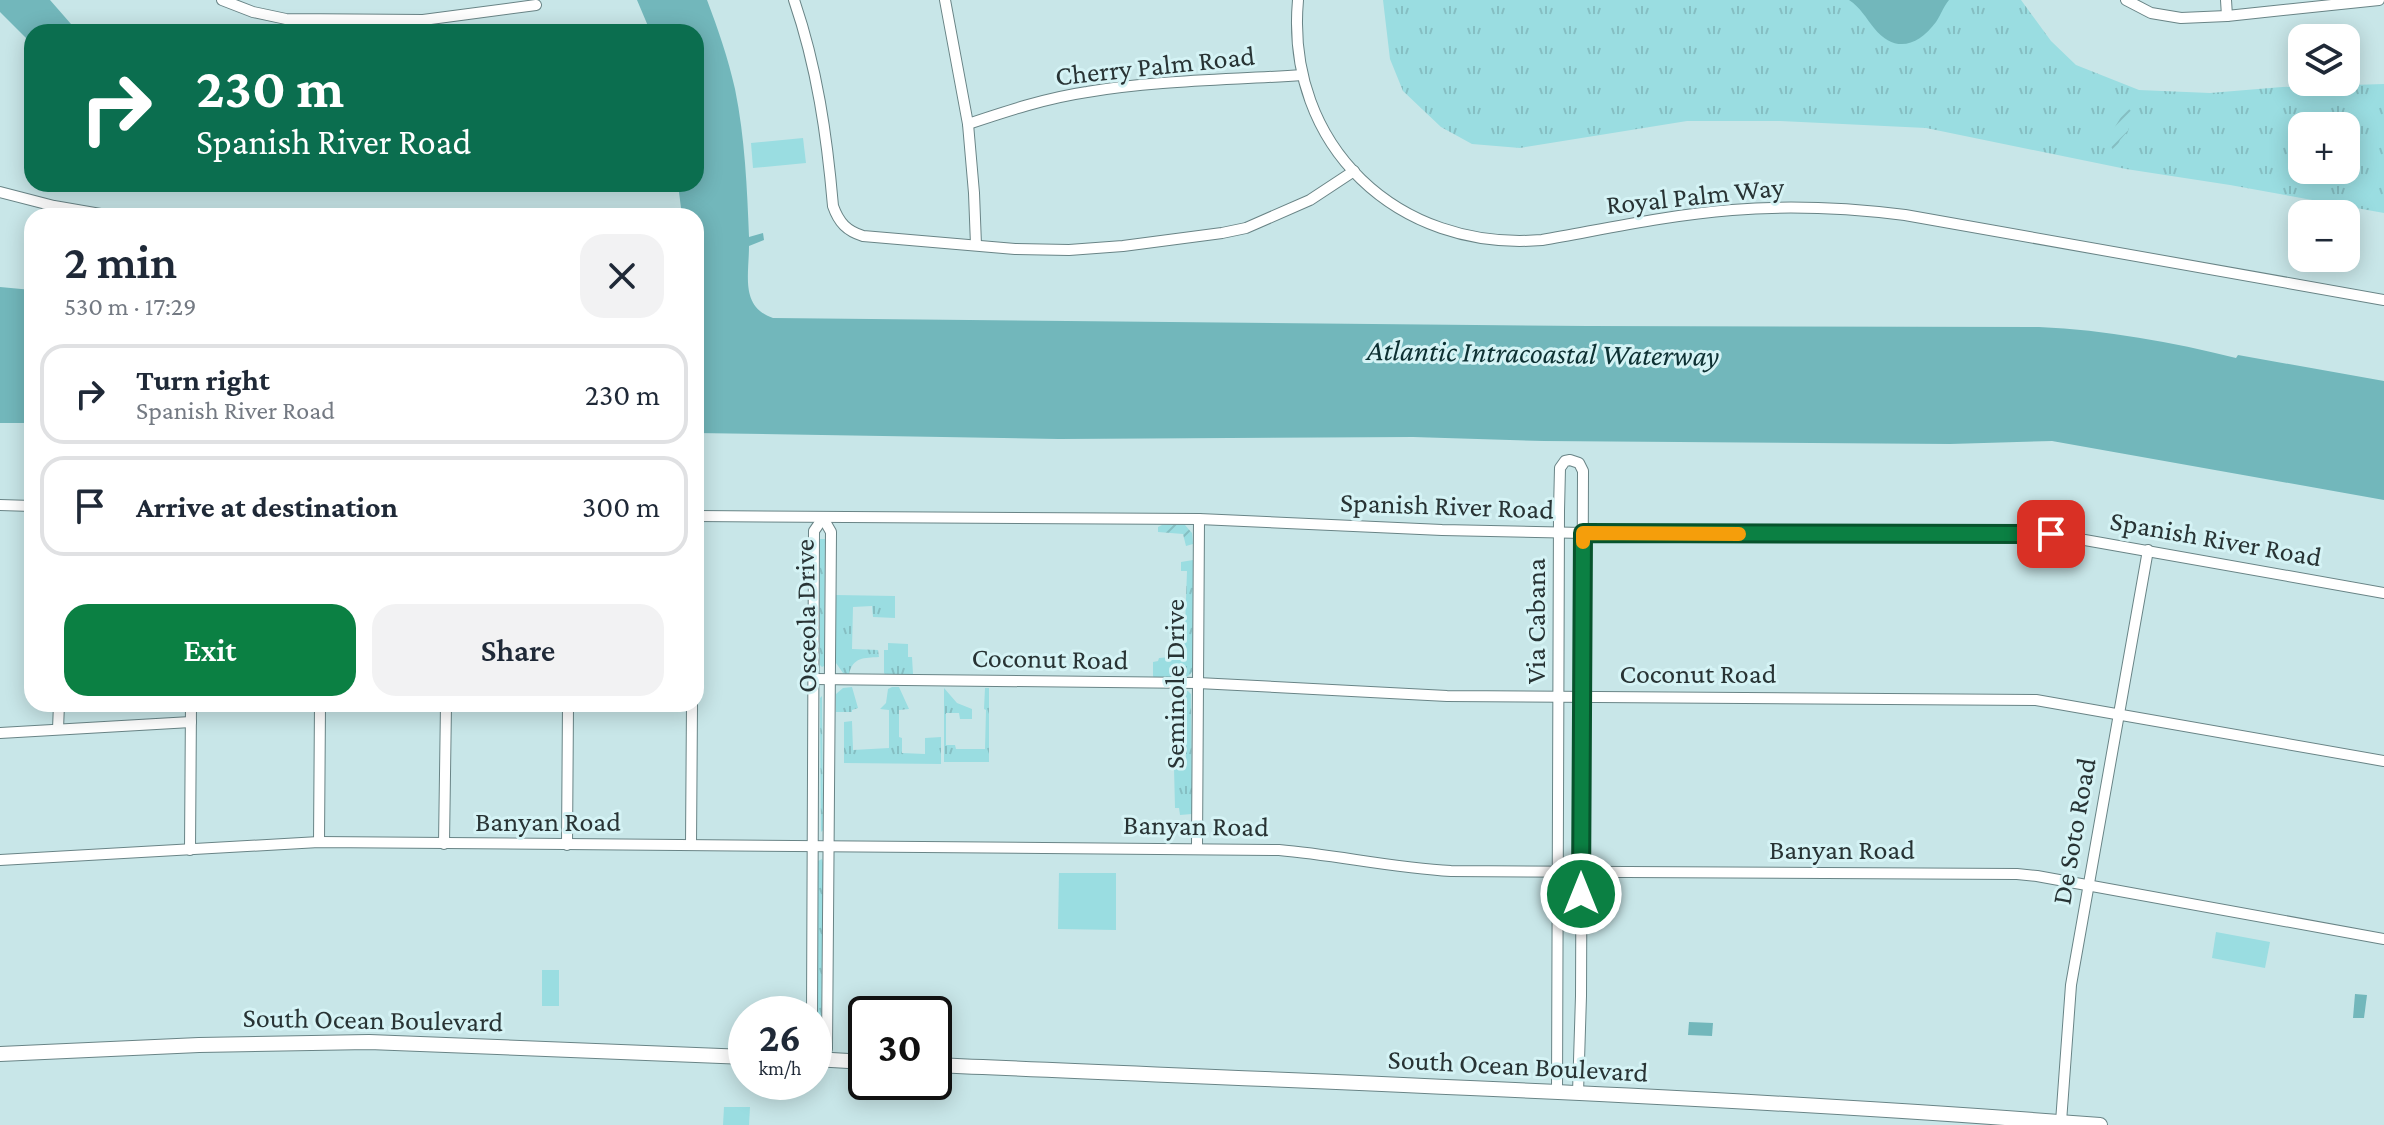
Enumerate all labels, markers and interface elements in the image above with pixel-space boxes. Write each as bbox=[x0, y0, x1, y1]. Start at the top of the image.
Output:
map controls bbox=[2288, 24, 2360, 272]
button: layers bbox=[2288, 24, 2360, 96]
street label: Cherry Palm Road bbox=[1054, 40, 1257, 91]
icon: right bbox=[64, 56, 168, 160]
text: 230 m bbox=[196, 57, 344, 119]
button: + bbox=[2288, 112, 2360, 184]
text: Spanish River Road bbox=[196, 122, 471, 162]
street label: Royal Palm Way bbox=[1604, 171, 1787, 220]
button: − bbox=[2288, 200, 2360, 272]
button: close bbox=[580, 234, 664, 318]
text: 2 min bbox=[64, 235, 177, 288]
text: 530 m · 17:29 bbox=[64, 292, 196, 321]
water label: Atlantic Intracoastal Waterway bbox=[1364, 333, 1720, 373]
text: Turn right bbox=[136, 363, 270, 396]
icon: right bbox=[68, 372, 112, 416]
text: 230 m bbox=[585, 378, 660, 411]
text: Spanish River Road bbox=[136, 396, 335, 425]
icon: arrive bbox=[68, 484, 112, 528]
street label: Spanish River Road bbox=[1339, 486, 1555, 525]
text: Arrive at destination bbox=[136, 490, 398, 523]
text: 300 m bbox=[582, 490, 660, 523]
pin bbox=[2017, 500, 2085, 568]
street label: Spanish River Road bbox=[2108, 505, 2324, 572]
icon: arrive bbox=[2029, 512, 2073, 556]
street label: Osceola Drive bbox=[789, 539, 822, 693]
street label: Via Cabana bbox=[1520, 558, 1551, 684]
street label: Seminole Drive bbox=[1159, 599, 1190, 769]
button: Exit bbox=[64, 604, 356, 696]
button: Share bbox=[372, 604, 664, 696]
street label: Coconut Road bbox=[971, 642, 1129, 675]
street label: Coconut Road bbox=[1620, 658, 1777, 689]
street label: De Soto Road bbox=[2045, 755, 2102, 907]
street label: Banyan Road bbox=[475, 806, 621, 837]
street label: Banyan Road bbox=[1123, 809, 1270, 842]
street label: Banyan Road bbox=[1769, 834, 1915, 865]
position arrow bbox=[1539, 852, 1623, 936]
speed limit sign: 30 bbox=[848, 996, 952, 1100]
street label: South Ocean Boulevard bbox=[242, 1002, 504, 1037]
text: 26 bbox=[759, 1015, 801, 1060]
street label: South Ocean Boulevard bbox=[1387, 1043, 1649, 1088]
text: km/h bbox=[758, 1057, 802, 1079]

